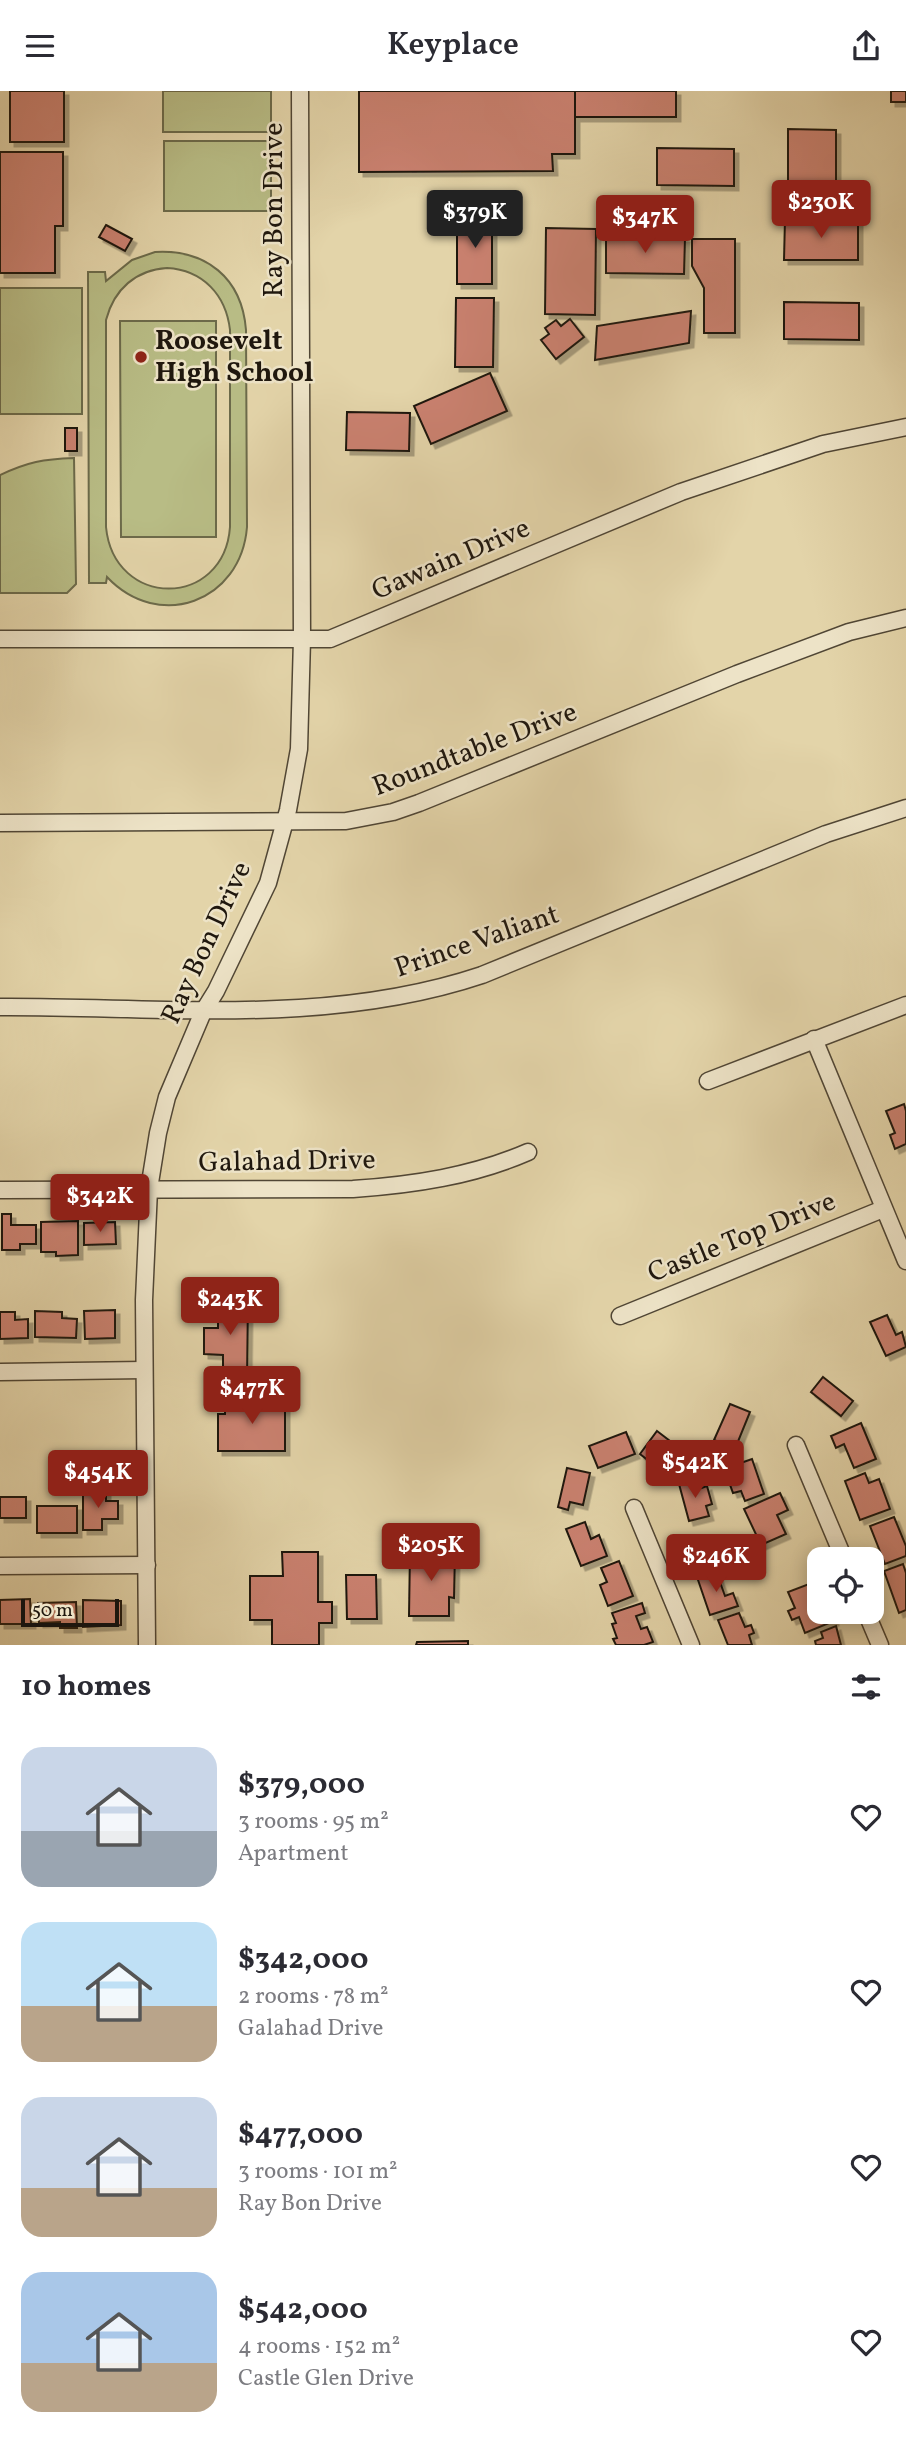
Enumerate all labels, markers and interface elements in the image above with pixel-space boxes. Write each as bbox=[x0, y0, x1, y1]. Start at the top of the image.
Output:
text: Keyplace bbox=[387, 24, 519, 68]
icon: menu bbox=[21, 27, 59, 65]
icon: share bbox=[847, 27, 885, 65]
street label: Ray Bon Drive bbox=[255, 122, 294, 298]
pin: $230K bbox=[772, 181, 870, 240]
text: $230K bbox=[788, 187, 854, 219]
pin: $379K bbox=[426, 191, 524, 250]
pin: $347K bbox=[596, 195, 694, 255]
text: $379K bbox=[443, 197, 507, 229]
text: $347K bbox=[612, 202, 678, 234]
place label: Roosevelt High School bbox=[155, 322, 314, 393]
marker: Roosevelt High School bbox=[133, 349, 149, 365]
street label: Gawain Drive bbox=[366, 509, 536, 611]
street label: Roundtable Drive bbox=[367, 693, 583, 807]
street label: Ray Bon Drive bbox=[152, 855, 262, 1031]
street label: Prince Valiant bbox=[390, 896, 564, 988]
street label: Galahad Drive bbox=[198, 1141, 376, 1183]
pin: $342K bbox=[51, 1175, 149, 1234]
text: $342K bbox=[66, 1181, 134, 1213]
street label: Castle Top Drive bbox=[642, 1183, 842, 1293]
pin: $243K bbox=[181, 1277, 279, 1337]
text: $243K bbox=[197, 1284, 263, 1316]
pin: $477K bbox=[203, 1367, 301, 1426]
text: $477K bbox=[219, 1373, 285, 1405]
pin: $542K bbox=[646, 1441, 744, 1500]
text: $542K bbox=[662, 1447, 728, 1479]
pin: $454K bbox=[49, 1451, 147, 1510]
text: $454K bbox=[64, 1457, 132, 1489]
pin: $205K bbox=[382, 1523, 480, 1583]
text: $205K bbox=[398, 1530, 464, 1562]
pin: $246K bbox=[667, 1535, 765, 1594]
text: $246K bbox=[682, 1541, 750, 1573]
map controls bbox=[807, 1547, 884, 1624]
button: locate bbox=[807, 1547, 884, 1624]
scale bar bbox=[21, 1596, 119, 1628]
text: 50 m bbox=[32, 1598, 73, 1624]
text: 10 homes bbox=[21, 1666, 151, 1708]
icon: filters bbox=[847, 1668, 885, 1706]
text: $379,000 bbox=[238, 1764, 365, 1806]
icon: home bbox=[77, 1775, 161, 1859]
icon: heart bbox=[847, 1798, 885, 1836]
text: 3 rooms · 95 m² bbox=[238, 1806, 389, 1838]
text: Apartment bbox=[238, 1838, 349, 1870]
text: $342,000 bbox=[238, 1939, 369, 1981]
icon: home bbox=[77, 1950, 161, 2034]
icon: heart bbox=[847, 1973, 885, 2011]
text: 2 rooms · 78 m² bbox=[238, 1981, 389, 2013]
text: Galahad Drive bbox=[238, 2013, 384, 2045]
text: $477,000 bbox=[238, 2114, 363, 2156]
icon: home bbox=[77, 2125, 161, 2209]
icon: heart bbox=[847, 2148, 885, 2186]
text: 3 rooms · 101 m² bbox=[238, 2156, 398, 2188]
text: Ray Bon Drive bbox=[238, 2188, 382, 2220]
text: $542,000 bbox=[238, 2289, 368, 2331]
icon: home bbox=[77, 2300, 161, 2384]
icon: heart bbox=[847, 2323, 885, 2361]
text: 4 rooms · 152 m² bbox=[238, 2331, 400, 2363]
text: Castle Glen Drive bbox=[238, 2363, 414, 2395]

